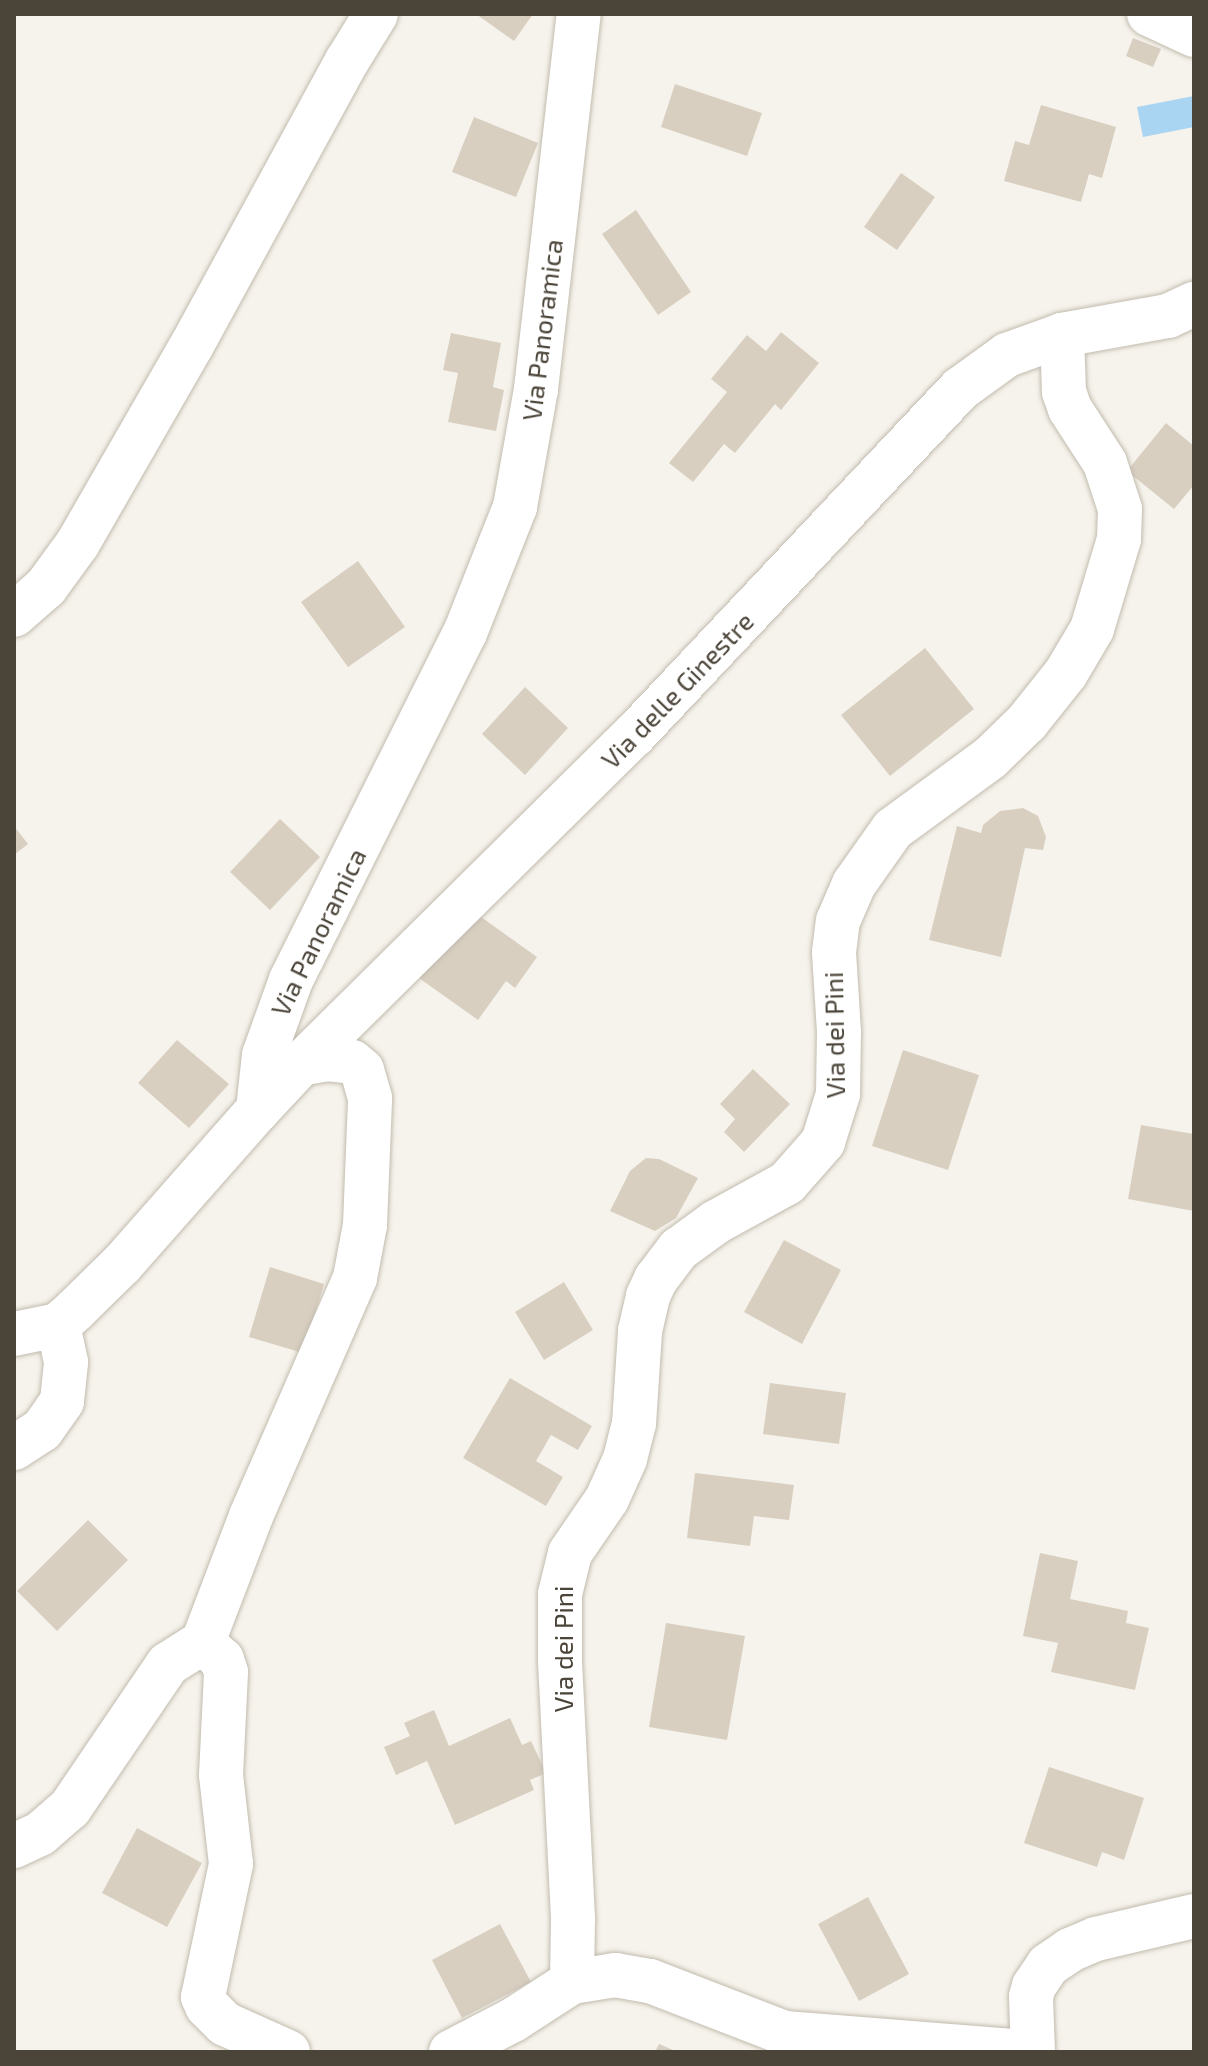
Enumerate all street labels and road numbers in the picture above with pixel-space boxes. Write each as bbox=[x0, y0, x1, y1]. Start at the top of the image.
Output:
street label: Via Panoramica bbox=[515, 237, 569, 423]
street label: Via delle Ginestre bbox=[594, 605, 760, 775]
street label: Via Panoramica bbox=[264, 843, 372, 1021]
street label: Via dei Pini bbox=[817, 971, 851, 1099]
street label: Via dei Pini bbox=[547, 1586, 579, 1712]

